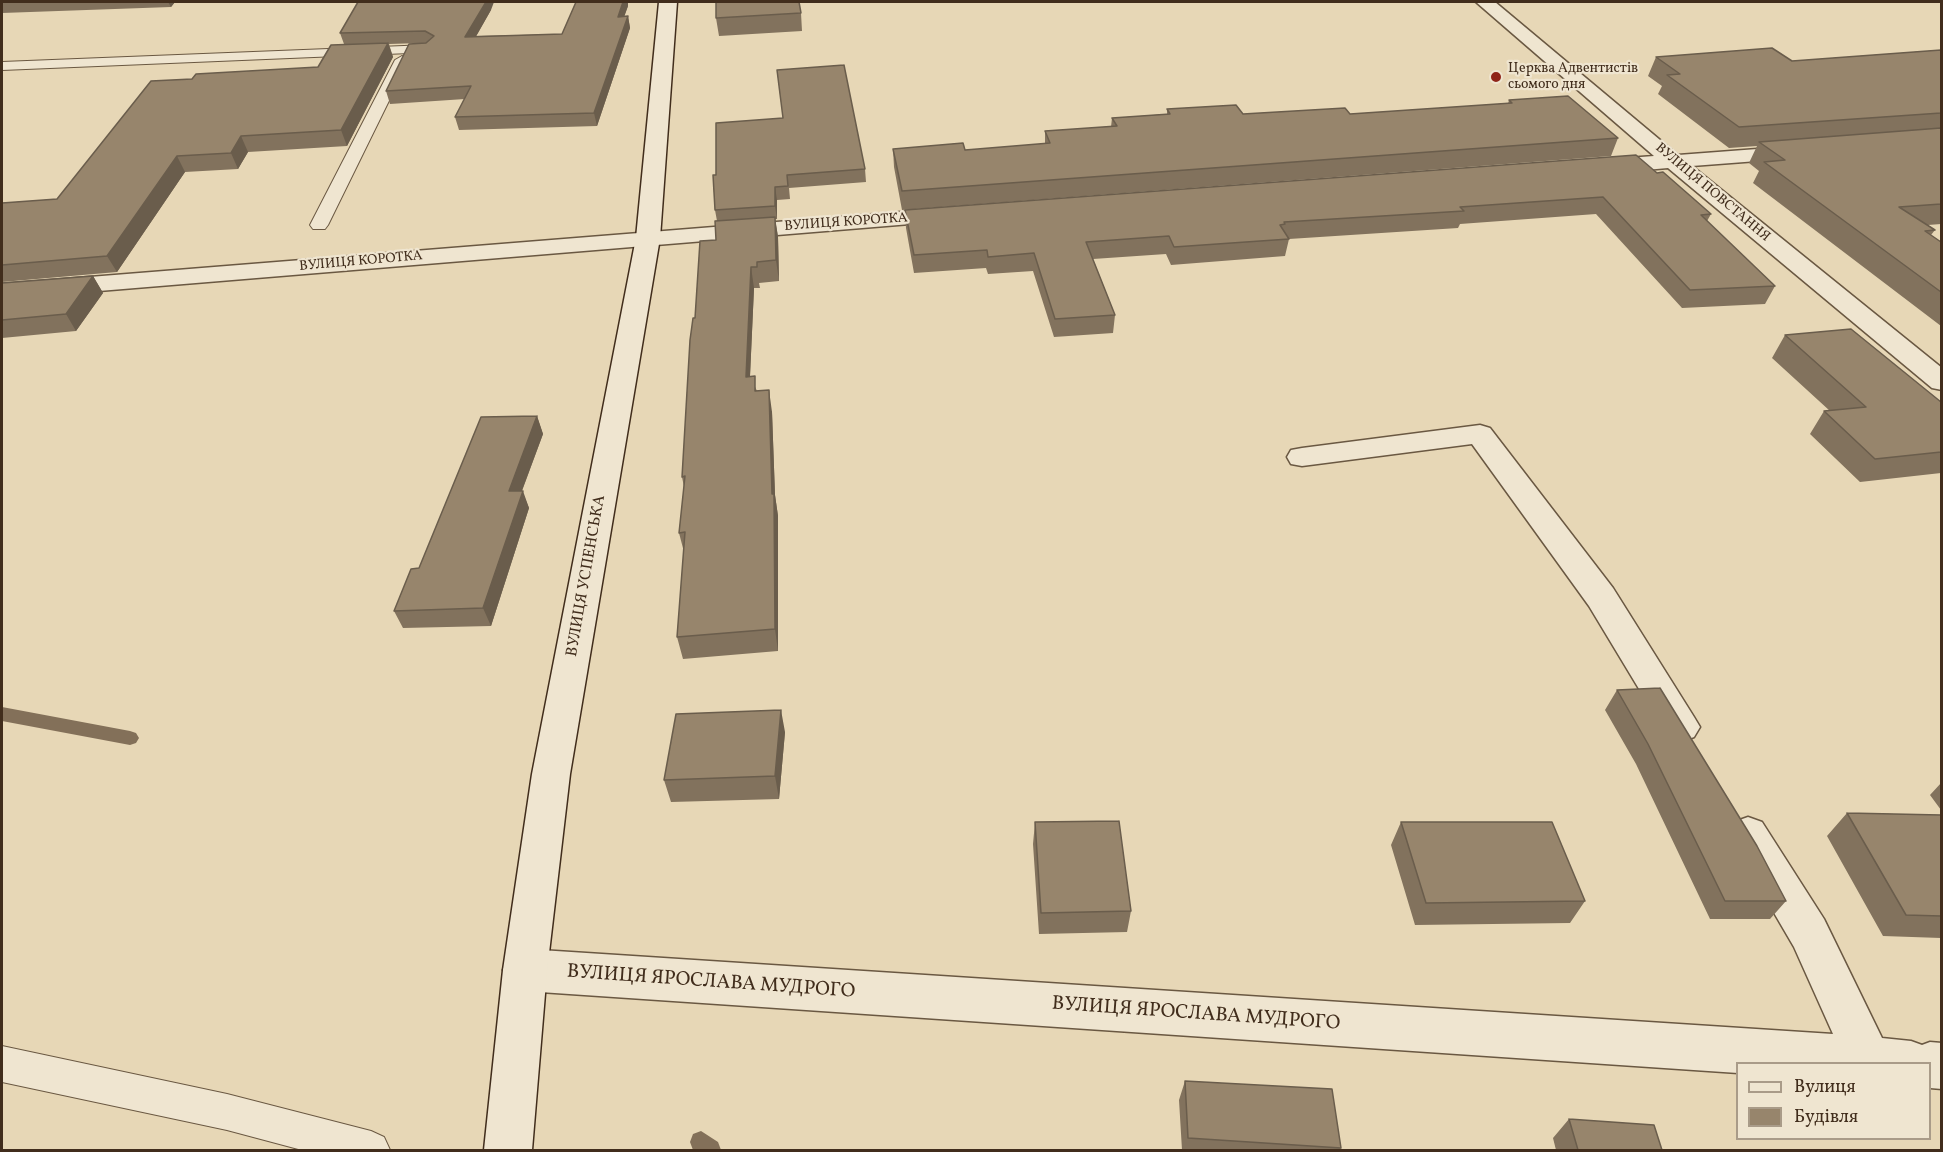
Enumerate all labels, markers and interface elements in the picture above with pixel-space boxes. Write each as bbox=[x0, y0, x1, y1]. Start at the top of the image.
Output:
place label: Церква Адвентистів сьомого дня bbox=[1508, 61, 1638, 94]
marker: Церква Адвентистів сьомого дня bbox=[1489, 70, 1503, 84]
street label: ВУЛИЦЯ ПОВСТАННЯ bbox=[1651, 140, 1773, 246]
street label: ВУЛИЦЯ КОРОТКА bbox=[784, 210, 908, 236]
street label: ВУЛИЦЯ КОРОТКА bbox=[299, 248, 423, 276]
street label: ВУЛИЦЯ УСПЕНСЬКА bbox=[563, 494, 611, 658]
street label: ВУЛИЦЯ ЯРОСЛАВА МУДРОГО bbox=[566, 961, 856, 1005]
street label: ВУЛИЦЯ ЯРОСЛАВА МУДРОГО bbox=[1051, 993, 1341, 1037]
legend bbox=[1736, 1062, 1931, 1140]
text: Вулиця bbox=[1794, 1075, 1856, 1100]
text: Будівля bbox=[1794, 1105, 1858, 1130]

